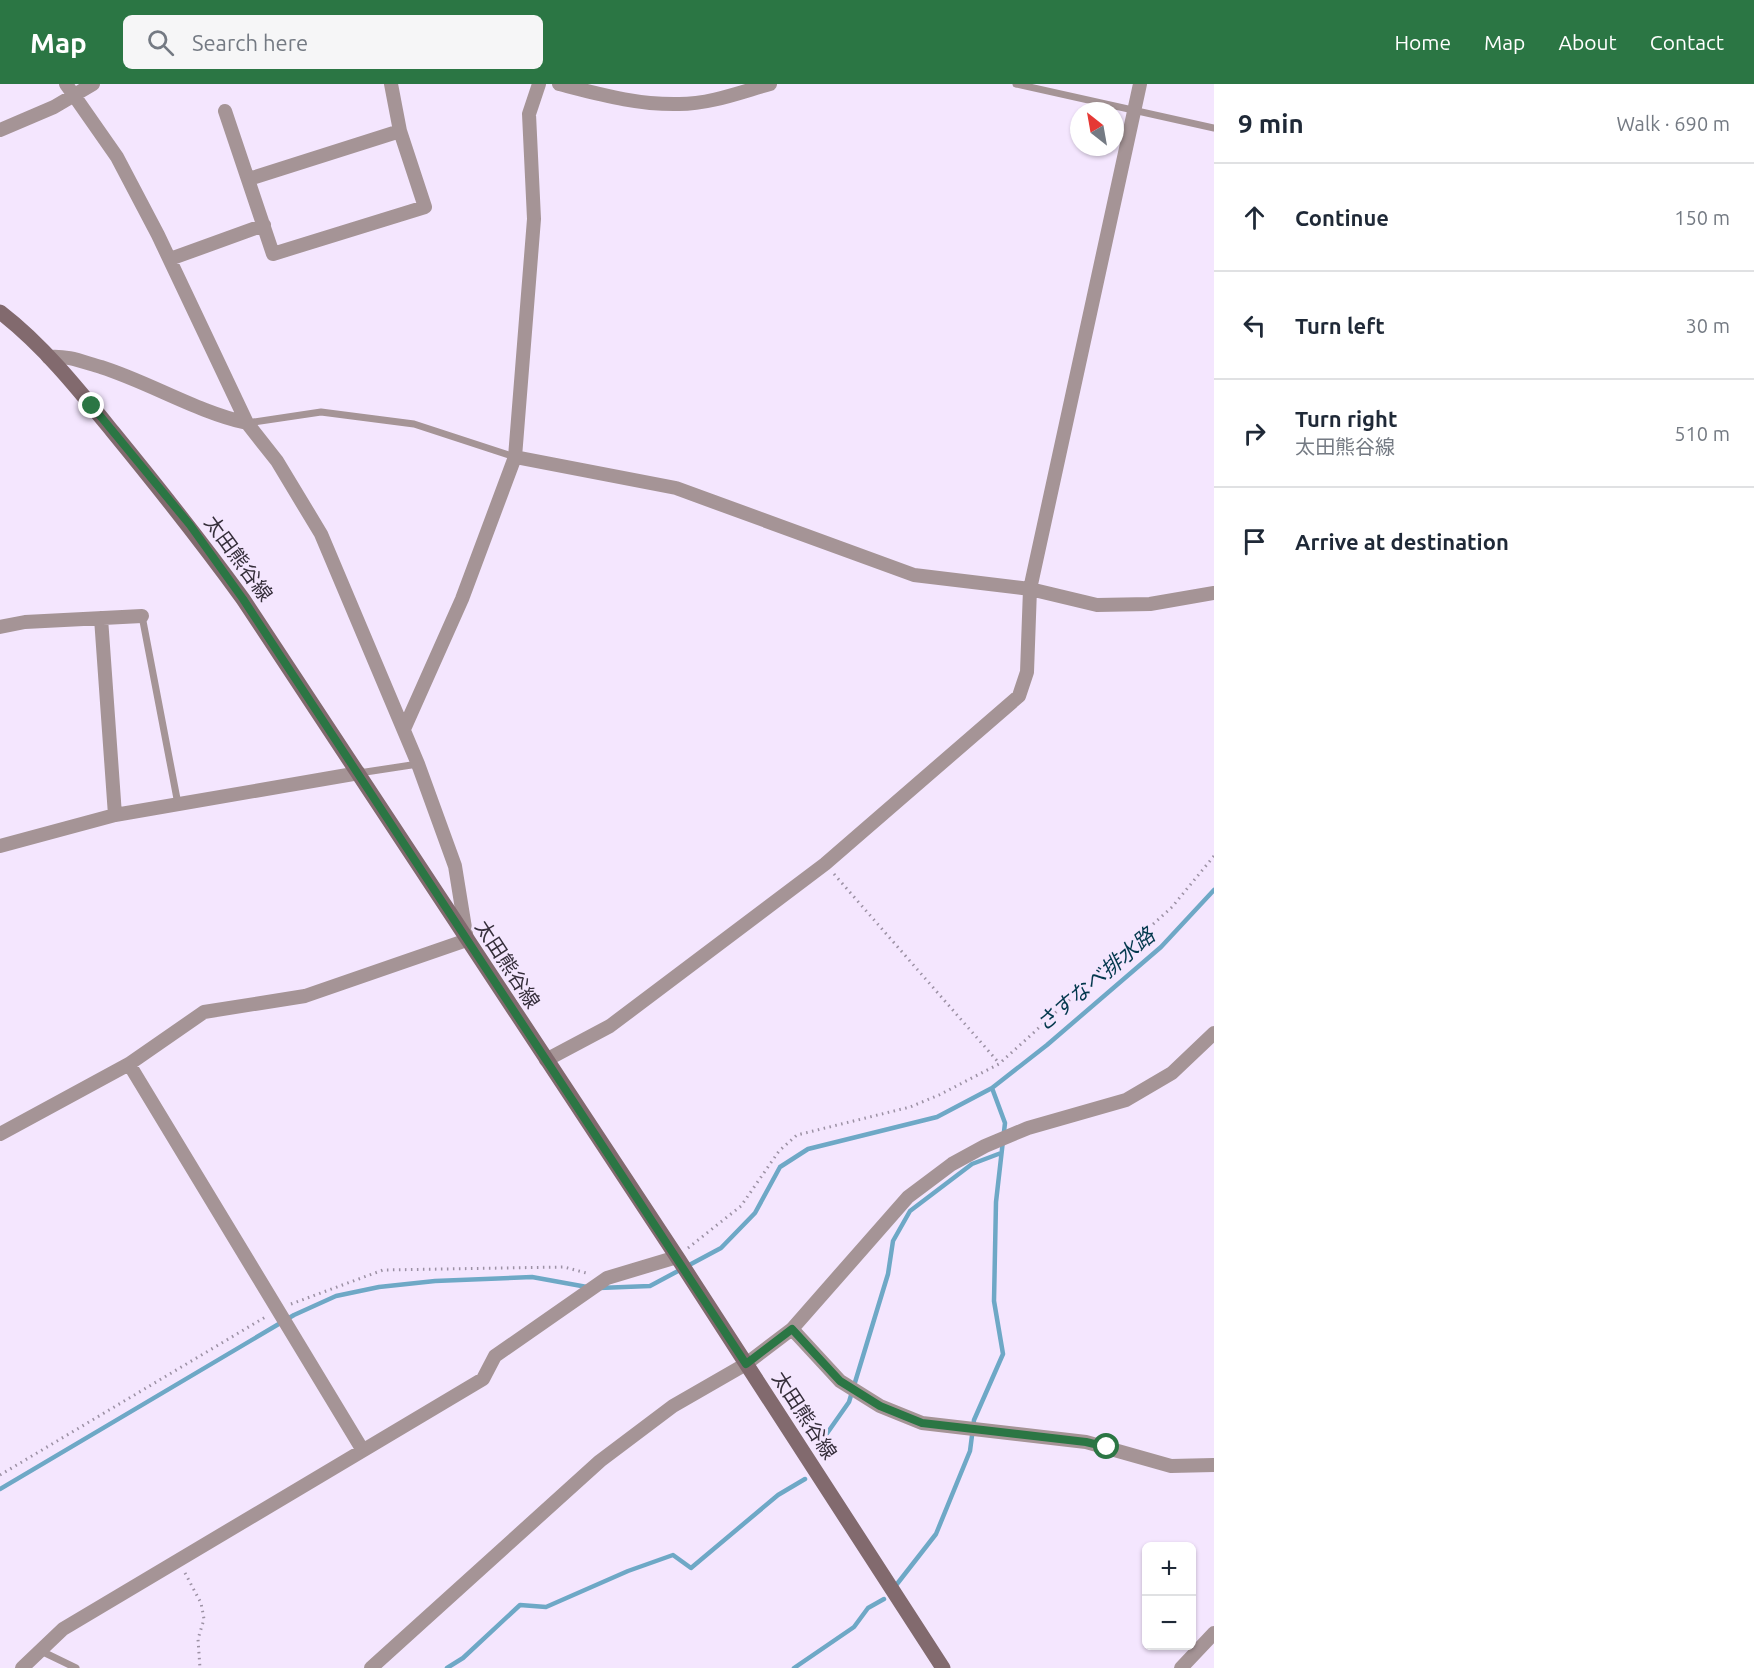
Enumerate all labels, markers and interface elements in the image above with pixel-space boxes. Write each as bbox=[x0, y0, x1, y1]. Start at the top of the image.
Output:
search box bbox=[123, 15, 543, 69]
icon: search bbox=[144, 26, 177, 59]
text: Map bbox=[30, 27, 87, 58]
text: Search here bbox=[192, 30, 308, 55]
text: Home bbox=[1394, 30, 1451, 54]
text: Map bbox=[1484, 30, 1525, 54]
text: About bbox=[1558, 30, 1617, 54]
text: Contact bbox=[1650, 30, 1724, 54]
north arrow bbox=[1070, 102, 1124, 156]
text: 9 min bbox=[1238, 109, 1304, 138]
text: Walk · 690 m bbox=[1617, 112, 1730, 135]
icon: ahead bbox=[1238, 201, 1271, 234]
text: Continue bbox=[1295, 205, 1389, 230]
text: 150 m bbox=[1674, 206, 1730, 229]
icon: left bbox=[1238, 309, 1271, 342]
text: Turn left bbox=[1295, 313, 1385, 338]
text: 30 m bbox=[1686, 314, 1730, 337]
route end bbox=[78, 392, 104, 418]
text: Turn right bbox=[1295, 406, 1397, 431]
icon: right bbox=[1238, 417, 1271, 450]
text: 510 m bbox=[1674, 422, 1730, 445]
text: 太田熊谷線 bbox=[1295, 435, 1395, 458]
street label: 太田熊谷線 bbox=[200, 511, 278, 605]
icon: arrive bbox=[1238, 525, 1271, 558]
text: Arrive at destination bbox=[1295, 529, 1509, 554]
street label: 太田熊谷線 bbox=[471, 916, 545, 1012]
water label: さすなべ排水路 bbox=[1031, 921, 1161, 1035]
street label: 太田熊谷線 bbox=[768, 1367, 842, 1463]
route start bbox=[1093, 1433, 1119, 1459]
map controls bbox=[1142, 1542, 1196, 1650]
button: + bbox=[1142, 1542, 1196, 1596]
button: − bbox=[1142, 1596, 1196, 1650]

